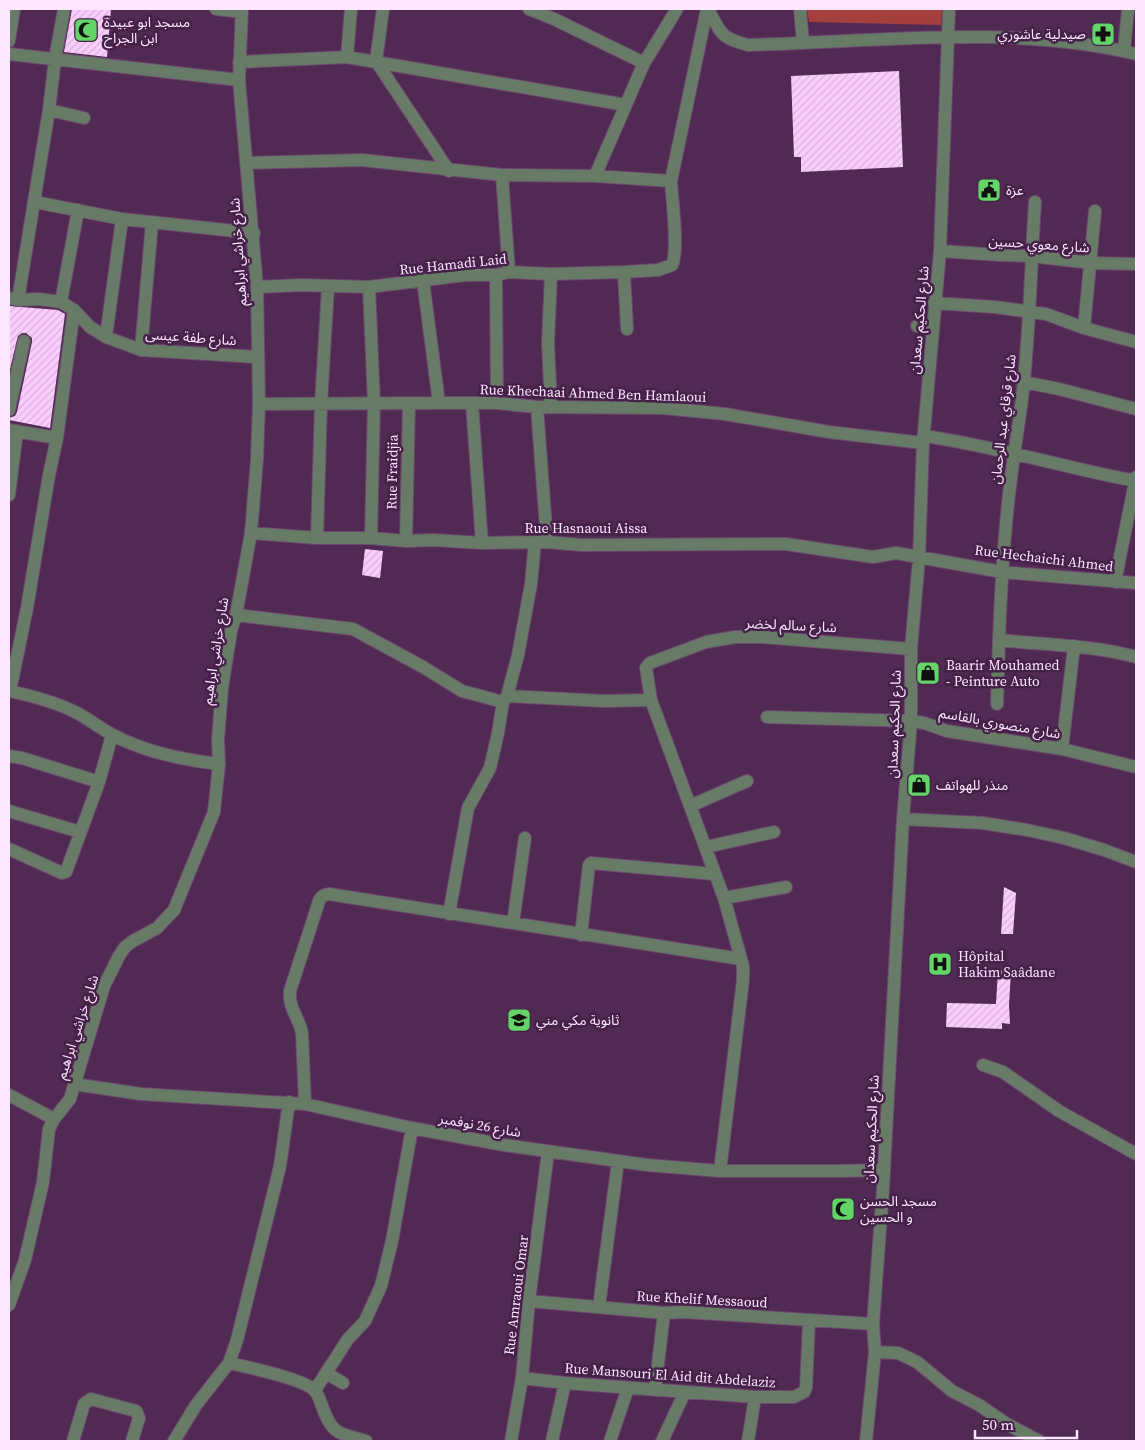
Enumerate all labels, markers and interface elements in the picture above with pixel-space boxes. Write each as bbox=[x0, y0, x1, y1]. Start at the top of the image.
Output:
place label: مسجد ابو عبيدة ابن الجراح bbox=[104, 12, 190, 49]
mosque icon: مسجد ابو عبيدة ابن الجراح bbox=[73, 17, 99, 43]
pharmacy icon: صيدلية عاشوري bbox=[1090, 21, 1116, 47]
place label: صيدلية عاشوري bbox=[997, 24, 1086, 45]
public building icon: عزة bbox=[976, 177, 1002, 203]
place label: عزة bbox=[1006, 180, 1024, 200]
street label: شارع خراشي ابراهيم bbox=[224, 197, 253, 307]
street label: شارع معوي حسين bbox=[988, 230, 1090, 259]
street label: Rue Hamadi Laid bbox=[398, 248, 508, 280]
street label: شارع الحكيم سعدان bbox=[904, 265, 935, 375]
street label: شارع طفة عيسى bbox=[145, 324, 237, 351]
street label: شارع قرقاي عبد الرحمان bbox=[985, 353, 1022, 485]
street label: Rue Khechaai Ahmed Ben Hamlaoui bbox=[479, 379, 707, 407]
street label: Rue Fraidjia bbox=[381, 433, 403, 510]
street label: Rue Hasnaoui Aissa bbox=[525, 518, 648, 538]
street label: Rue Hechaichi Ahmed bbox=[974, 540, 1115, 576]
street label: شارع خراشي ابراهيم bbox=[197, 596, 235, 706]
street label: شارع سالم لخضر bbox=[744, 613, 837, 638]
place label: Baarir Mouhamed - Peinture Auto bbox=[946, 655, 1060, 691]
shop icon: Baarir Mouhamed - Peinture Auto bbox=[915, 660, 941, 686]
street label: شارع الحكيم سعدان bbox=[882, 669, 907, 779]
street label: شارع منصوري بالقاسم bbox=[937, 702, 1062, 745]
shop icon: منذر للهواتف bbox=[906, 772, 932, 798]
place label: منذر للهواتف bbox=[936, 775, 1008, 795]
place label: Hôpital Hakim Saâdane bbox=[958, 946, 1055, 982]
hospital icon: Hôpital Hakim Saâdane bbox=[927, 951, 953, 977]
street label: شارع خراشي ابراهيم bbox=[51, 972, 104, 1082]
school or university icon: ثانوية مكي مني bbox=[506, 1007, 532, 1033]
place label: ثانوية مكي مني bbox=[536, 1010, 619, 1031]
street label: شارع الحكيم سعدان bbox=[858, 1074, 885, 1184]
street label: شارع 26 نوفمبر bbox=[436, 1108, 523, 1143]
place label: مسجد الحسن و الحسين bbox=[860, 1191, 937, 1227]
mosque icon: مسجد الحسن و الحسين bbox=[830, 1196, 856, 1222]
street label: Rue Amraoui Omar bbox=[499, 1234, 533, 1356]
street label: Rue Khelif Messaoud bbox=[636, 1286, 768, 1312]
street label: Rue Mansouri El Aid dit Abdelaziz bbox=[564, 1358, 777, 1392]
scale bar bbox=[975, 1408, 1078, 1440]
text: 50 m bbox=[982, 1414, 1014, 1435]

